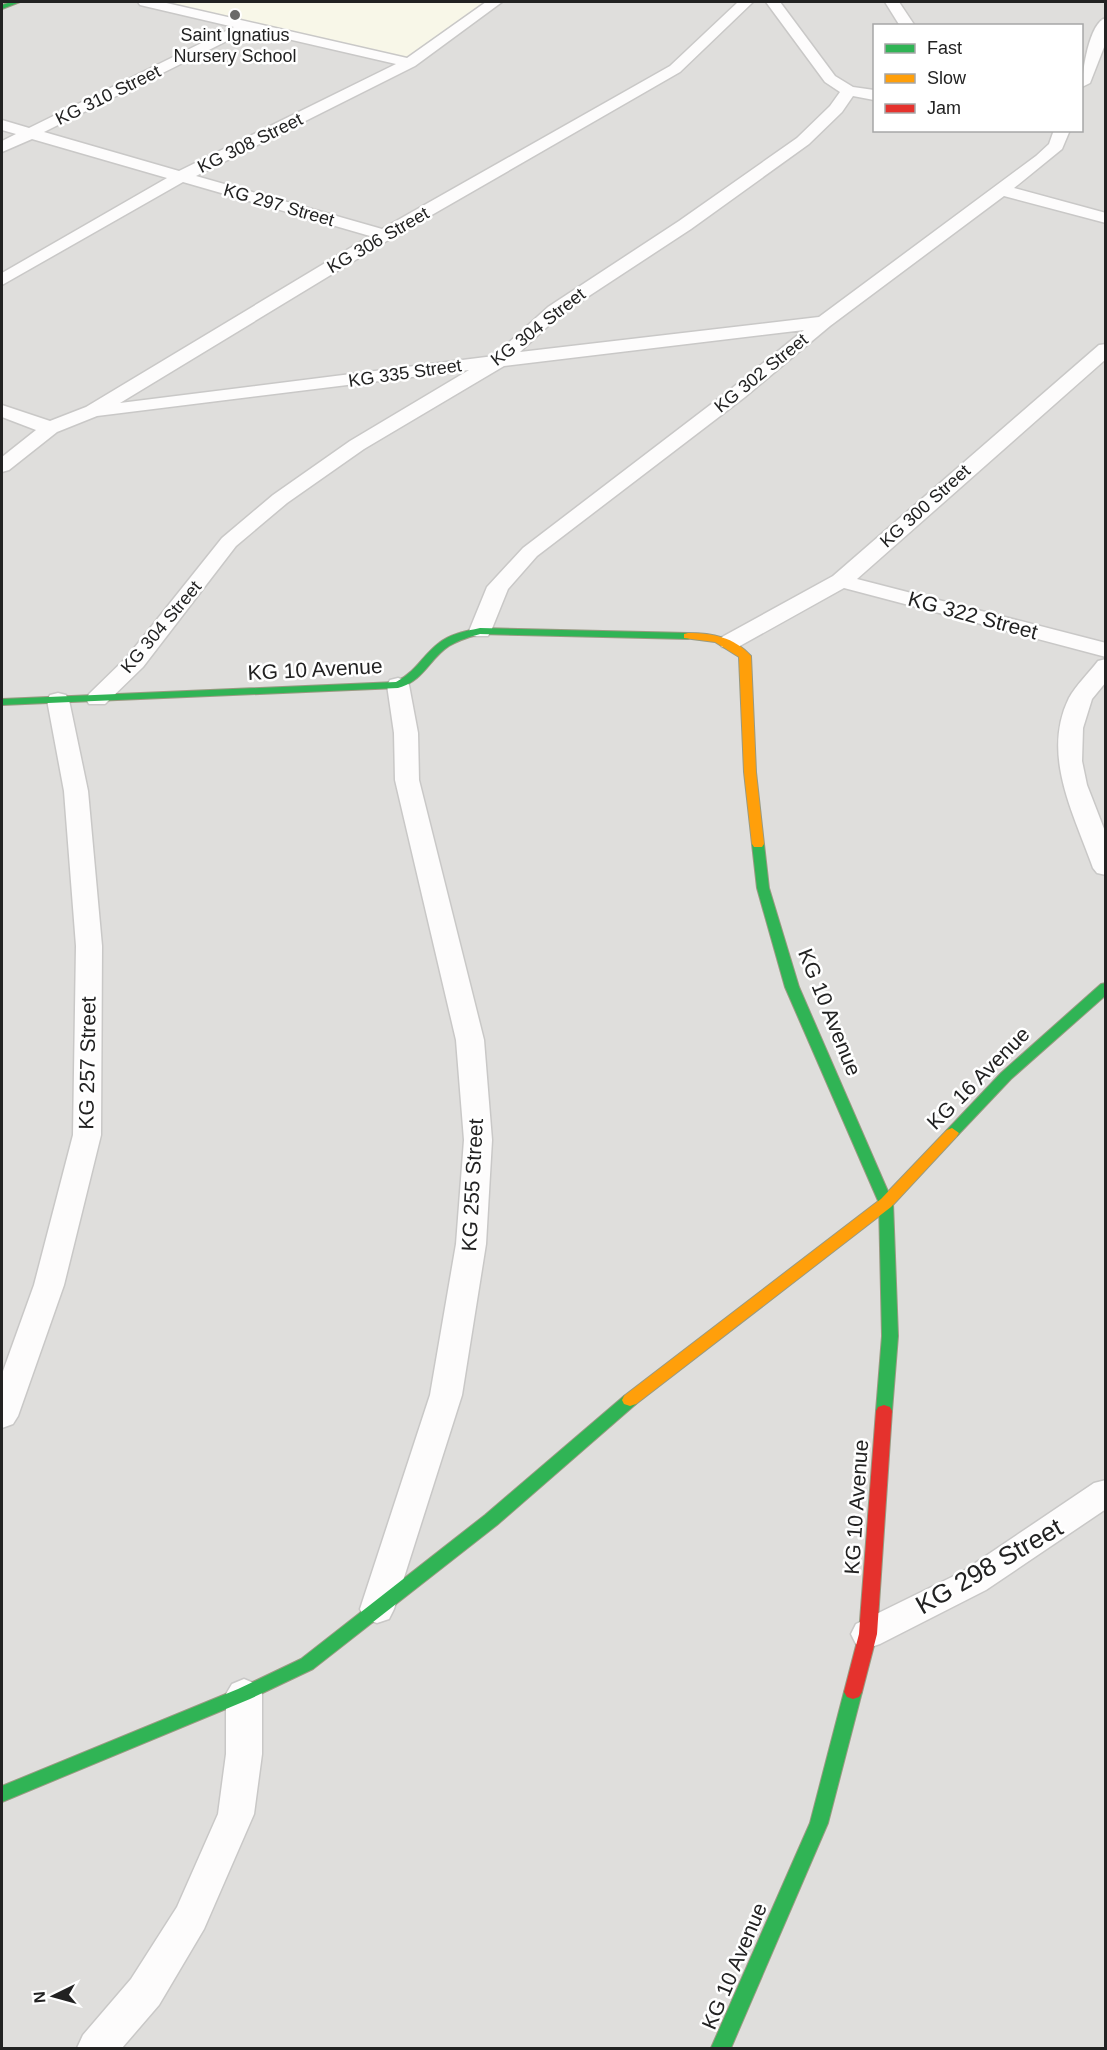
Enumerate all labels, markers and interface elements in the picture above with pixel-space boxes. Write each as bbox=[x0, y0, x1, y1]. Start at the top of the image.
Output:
marker: Saint Ignatius Nursery School bbox=[228, 8, 242, 22]
legend bbox=[873, 24, 1083, 132]
place label: Saint Ignatius Nursery School bbox=[173, 25, 297, 66]
text: Fast bbox=[927, 38, 962, 58]
street label: KG 310 Street bbox=[52, 61, 164, 129]
text: Slow bbox=[927, 68, 967, 88]
text: Jam bbox=[927, 98, 961, 118]
street label: KG 308 Street bbox=[194, 109, 306, 177]
street label: KG 297 Street bbox=[221, 180, 337, 230]
street label: KG 306 Street bbox=[324, 203, 432, 277]
street label: KG 304 Street bbox=[487, 284, 589, 370]
street label: KG 302 Street bbox=[710, 329, 812, 417]
street label: KG 335 Street bbox=[347, 355, 463, 391]
street label: KG 300 Street bbox=[876, 460, 974, 552]
street label: KG 304 Street bbox=[117, 577, 205, 677]
street label: KG 322 Street bbox=[906, 587, 1040, 643]
street label: KG 10 Avenue bbox=[247, 654, 383, 684]
street label: KG 10 Avenue bbox=[794, 945, 866, 1079]
street label: KG 257 Street bbox=[74, 996, 100, 1130]
street label: KG 16 Avenue bbox=[922, 1022, 1034, 1134]
street label: KG 255 Street bbox=[457, 1118, 487, 1252]
street label: KG 10 Avenue bbox=[840, 1439, 872, 1575]
street label: KG 298 Street bbox=[910, 1511, 1069, 1620]
street label: KG 10 Avenue bbox=[697, 1899, 771, 2033]
north arrow bbox=[24, 1966, 84, 2026]
text: N bbox=[31, 1991, 49, 2004]

